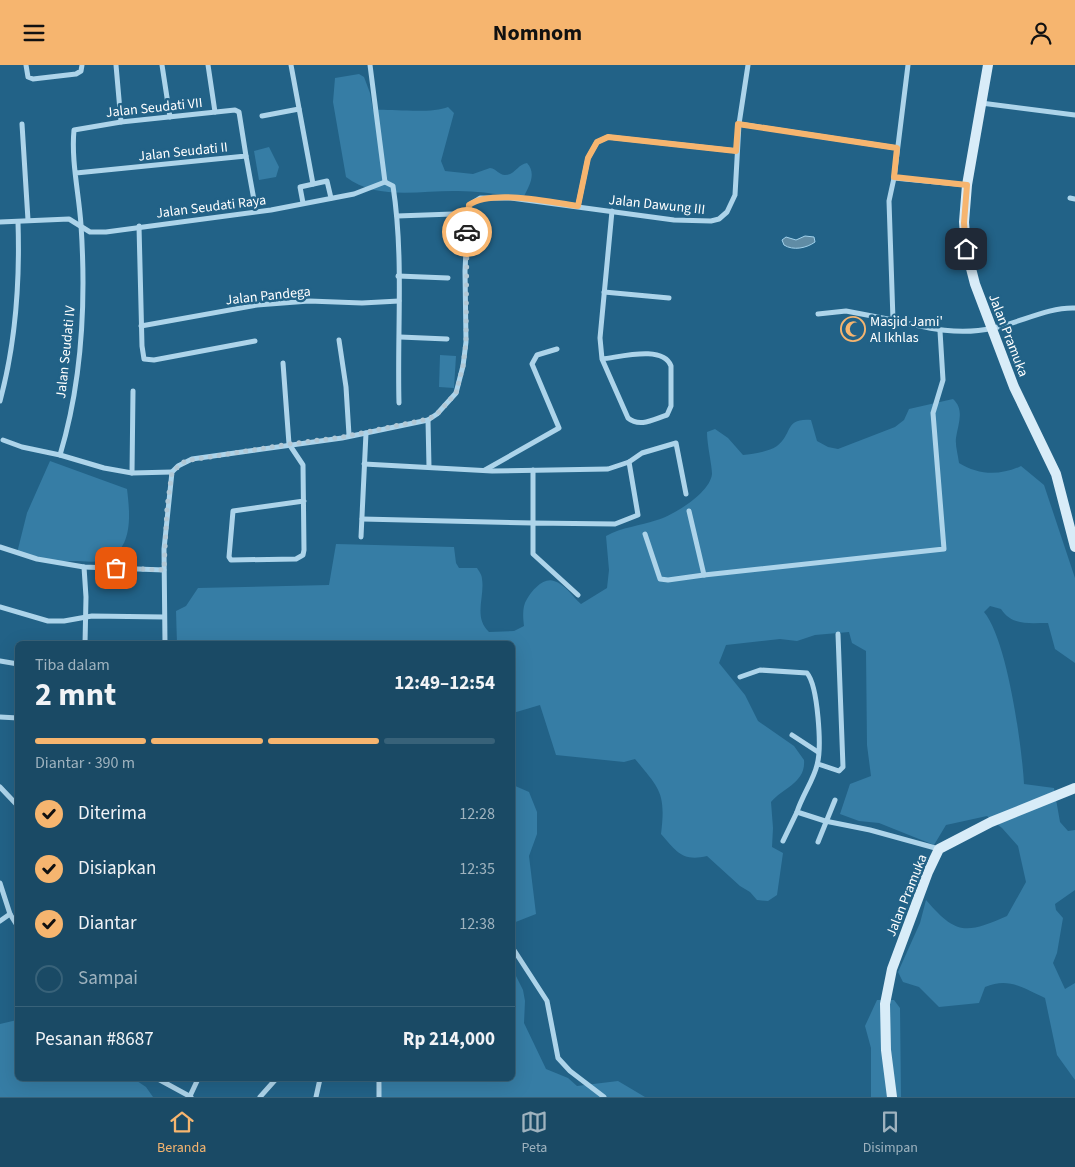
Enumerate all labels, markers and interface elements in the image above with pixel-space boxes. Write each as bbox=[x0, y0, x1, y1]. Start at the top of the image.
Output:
text: Nomnom bbox=[493, 17, 582, 49]
icon: menu bbox=[20, 19, 48, 47]
icon: person bbox=[1027, 19, 1055, 47]
street label: Jalan Seudati VII bbox=[105, 93, 203, 123]
street label: Jalan Seudati II bbox=[137, 137, 229, 167]
street label: Jalan Seudati Raya bbox=[155, 190, 267, 224]
street label: Jalan Dawung III bbox=[608, 190, 706, 220]
courier bbox=[442, 207, 492, 257]
icon: car bbox=[453, 218, 481, 246]
pin bbox=[945, 228, 987, 270]
icon: home bbox=[952, 235, 980, 263]
street label: Jalan Pandega bbox=[225, 282, 312, 310]
street label: Jalan Pramuka bbox=[983, 291, 1033, 380]
street label: Jalan Seudati IV bbox=[51, 304, 81, 400]
place label: Masjid Jami' Al Ikhlas bbox=[870, 312, 943, 348]
mosque icon: Masjid Jami' Al Ikhlas bbox=[840, 316, 866, 342]
pin bbox=[95, 547, 137, 589]
icon: bag bbox=[102, 554, 130, 582]
text: Tiba dalam bbox=[35, 654, 110, 676]
text: 12:49–12:54 bbox=[394, 670, 495, 697]
text: 2 mnt bbox=[35, 672, 116, 718]
text: Diantar · 390 m bbox=[35, 752, 135, 774]
icon: check bbox=[35, 800, 63, 828]
text: Diterima bbox=[78, 800, 147, 827]
text: 12:28 bbox=[459, 803, 495, 825]
street label: Jalan Pramuka bbox=[881, 851, 933, 940]
icon: check bbox=[35, 855, 63, 883]
text: Disiapkan bbox=[78, 855, 156, 882]
text: 12:35 bbox=[459, 858, 495, 880]
icon: check bbox=[35, 910, 63, 938]
text: Diantar bbox=[78, 910, 137, 937]
text: 12:38 bbox=[459, 913, 495, 935]
text: Sampai bbox=[78, 965, 138, 992]
text: Pesanan #8687 bbox=[35, 1026, 154, 1053]
text: Rp 214,000 bbox=[403, 1026, 495, 1053]
tab: Beranda bbox=[157, 1108, 206, 1158]
tab: Peta bbox=[520, 1108, 548, 1158]
tab: Disimpan bbox=[863, 1108, 918, 1158]

